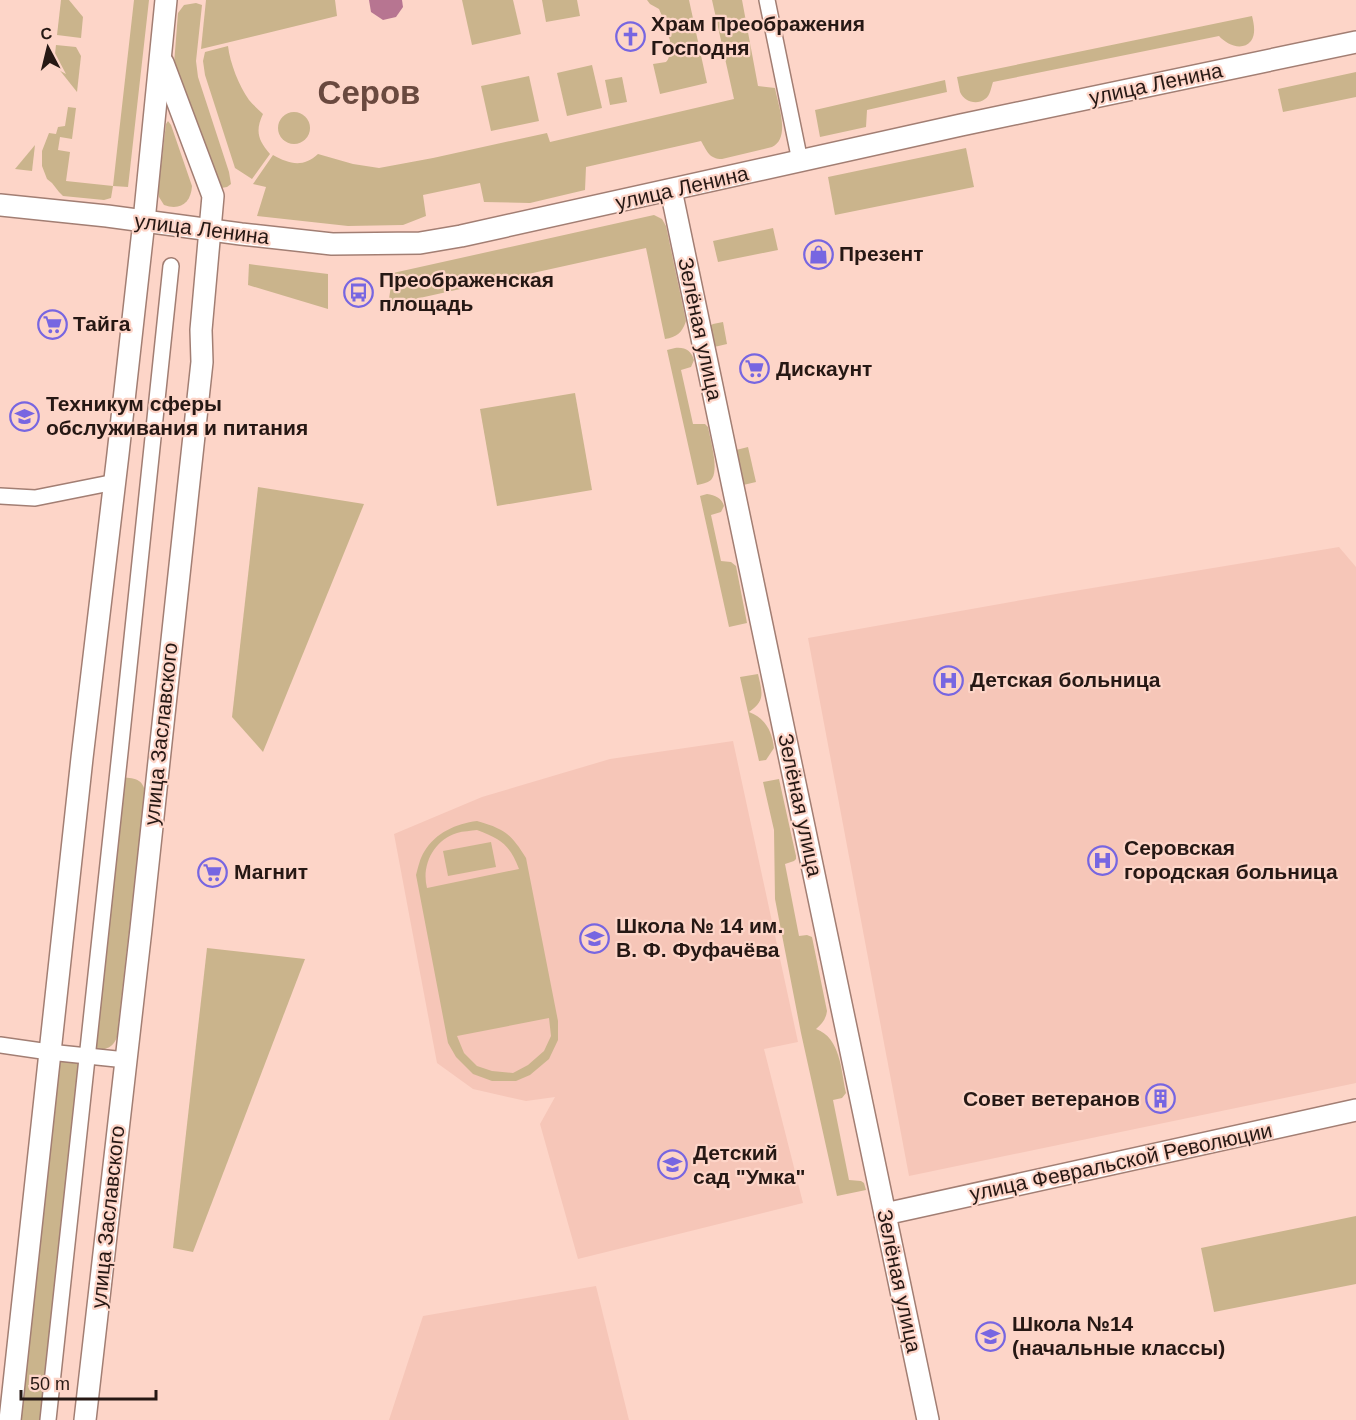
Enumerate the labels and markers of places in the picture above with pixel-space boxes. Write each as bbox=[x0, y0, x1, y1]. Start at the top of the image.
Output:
place label: Храм Преображения Господня bbox=[651, 12, 865, 59]
church icon: Храм Преображения Господня bbox=[614, 20, 646, 52]
shop icon: Презент bbox=[802, 238, 834, 270]
place label: Презент bbox=[839, 242, 923, 265]
place label: Преображенская площадь bbox=[379, 268, 554, 315]
bus stop icon: Преображенская площадь bbox=[342, 276, 374, 308]
supermarket icon: Тайга bbox=[36, 308, 68, 340]
place label: Тайга bbox=[73, 312, 131, 335]
supermarket icon: Дискаунт bbox=[739, 353, 771, 385]
place label: Дискаунт bbox=[776, 357, 872, 380]
place label: Техникум сферы обслуживания и питания bbox=[46, 392, 308, 439]
school or university icon: Техникум сферы обслуживания и питания bbox=[9, 400, 41, 432]
hospital icon: Детская больница bbox=[933, 664, 965, 696]
place label: Детская больница bbox=[970, 668, 1161, 691]
place label: Серовская городская больница bbox=[1124, 836, 1338, 883]
hospital icon: Серовская городская больница bbox=[1087, 844, 1119, 876]
supermarket icon: Магнит bbox=[197, 856, 229, 888]
place label: Магнит bbox=[234, 860, 308, 883]
place label: Школа № 14 им. В. Ф. Фуфачёва bbox=[616, 914, 783, 961]
school or university icon: Школа № 14 им. В. Ф. Фуфачёва bbox=[579, 922, 611, 954]
building icon: Совет ветеранов bbox=[1145, 1083, 1177, 1115]
place label: Совет ветеранов bbox=[963, 1087, 1140, 1110]
place label: Детский сад "Умка" bbox=[693, 1141, 805, 1188]
school or university icon: Детский сад "Умка" bbox=[656, 1149, 688, 1181]
place label: Школа №14 (начальные классы) bbox=[1012, 1312, 1225, 1359]
school or university icon: Школа №14 (начальные классы) bbox=[975, 1320, 1007, 1352]

